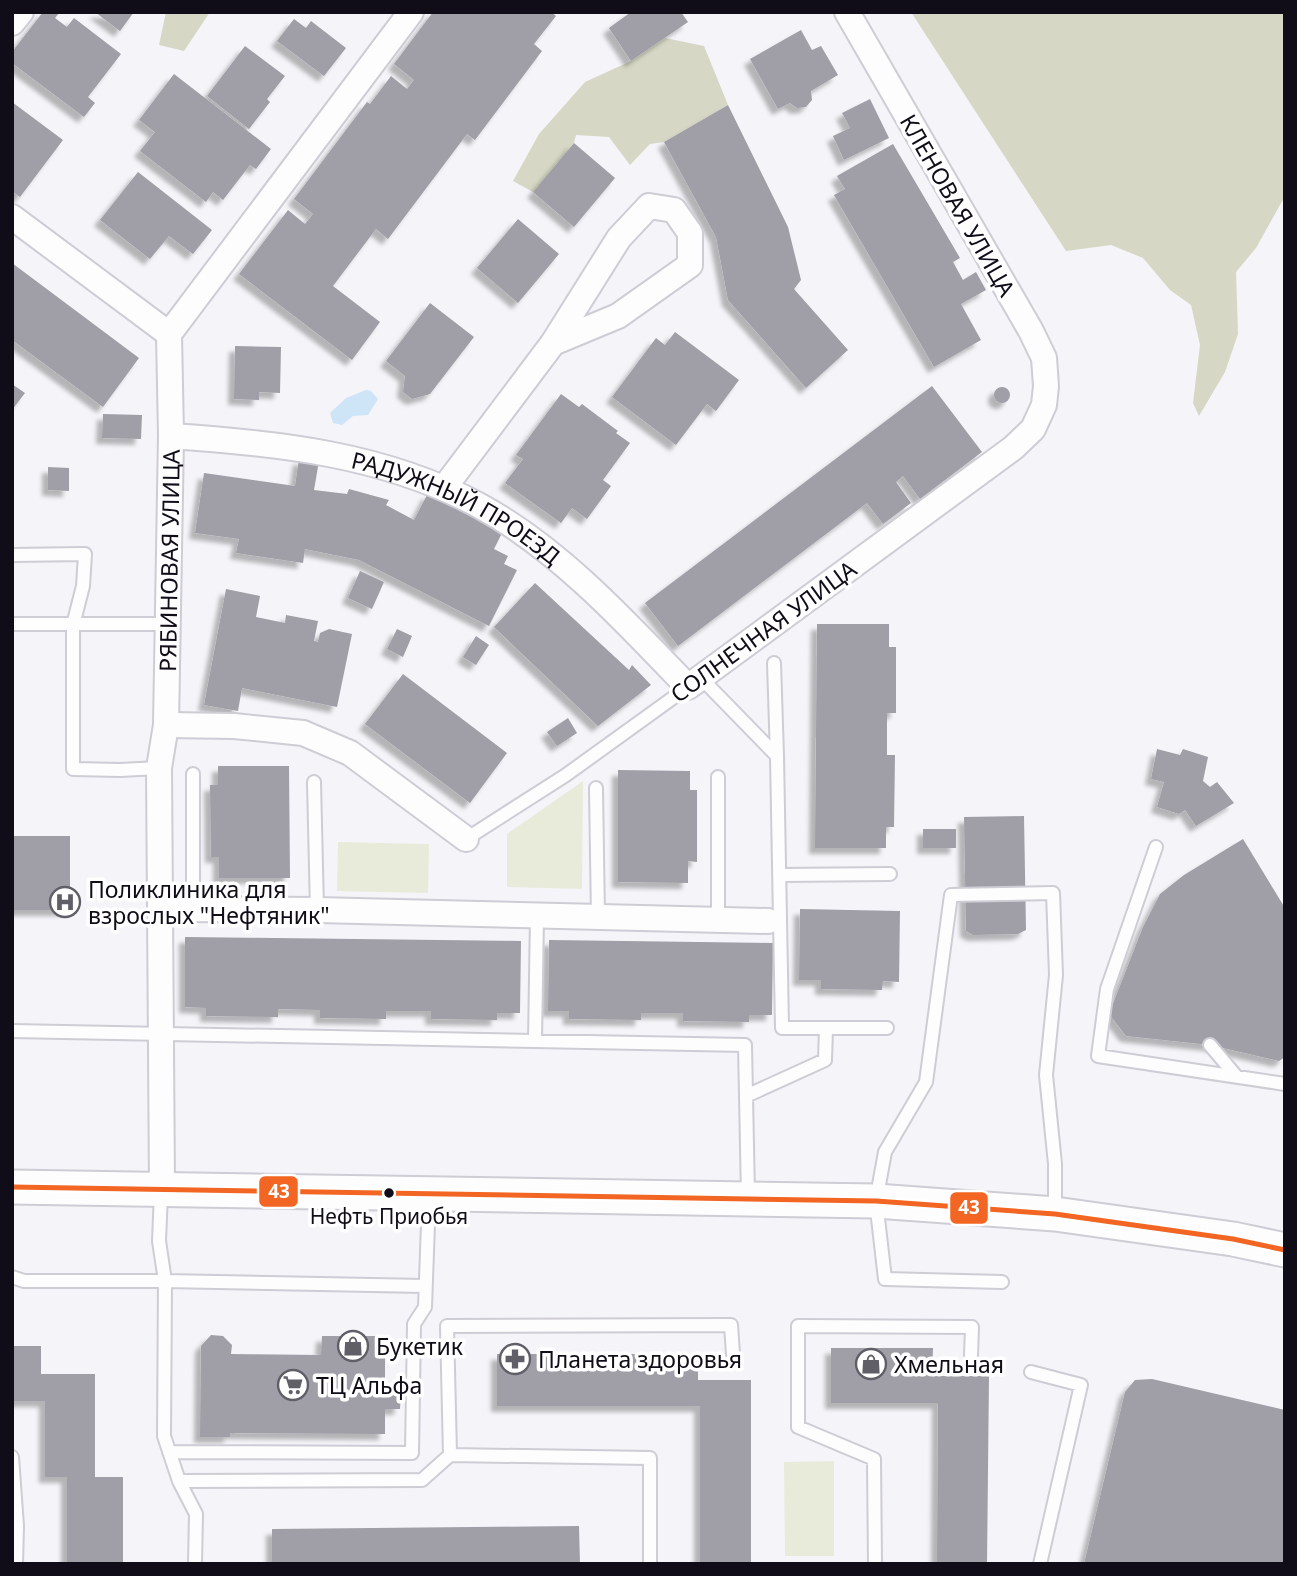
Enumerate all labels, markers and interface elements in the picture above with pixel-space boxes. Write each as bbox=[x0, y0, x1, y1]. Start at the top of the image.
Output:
street label: КЛЕНОВАЯ УЛИЦА bbox=[893, 108, 1023, 302]
street label: РАДУЖНЫЙ ПРОЕЗД bbox=[348, 443, 567, 572]
street label: РЯБИНОВАЯ УЛИЦА bbox=[151, 449, 187, 672]
street label: СОЛНЕЧНАЯ УЛИЦА bbox=[664, 552, 863, 709]
place label: Поликлиника для взрослых "Нефтяник" bbox=[88, 873, 330, 931]
hospital icon: Поликлиника для взрослых "Нефтяник" bbox=[48, 885, 82, 919]
line badge: 43 bbox=[258, 1175, 299, 1208]
text: 43 bbox=[268, 1178, 290, 1204]
marker: Нефть Приобья bbox=[382, 1186, 396, 1200]
line badge: 43 bbox=[949, 1191, 989, 1225]
text: 43 bbox=[958, 1194, 980, 1220]
place label: Нефть Приобья bbox=[310, 1202, 468, 1230]
shop icon: Букетик bbox=[336, 1329, 370, 1363]
place label: Букетик bbox=[376, 1330, 464, 1362]
pharmacy icon: Планета здоровья bbox=[498, 1342, 532, 1376]
place label: Планета здоровья bbox=[538, 1343, 742, 1375]
shop icon: Хмельная bbox=[854, 1347, 888, 1381]
place label: Хмельная bbox=[894, 1348, 1004, 1380]
supermarket icon: ТЦ Альфа bbox=[276, 1368, 310, 1402]
place label: ТЦ Альфа bbox=[316, 1369, 422, 1401]

